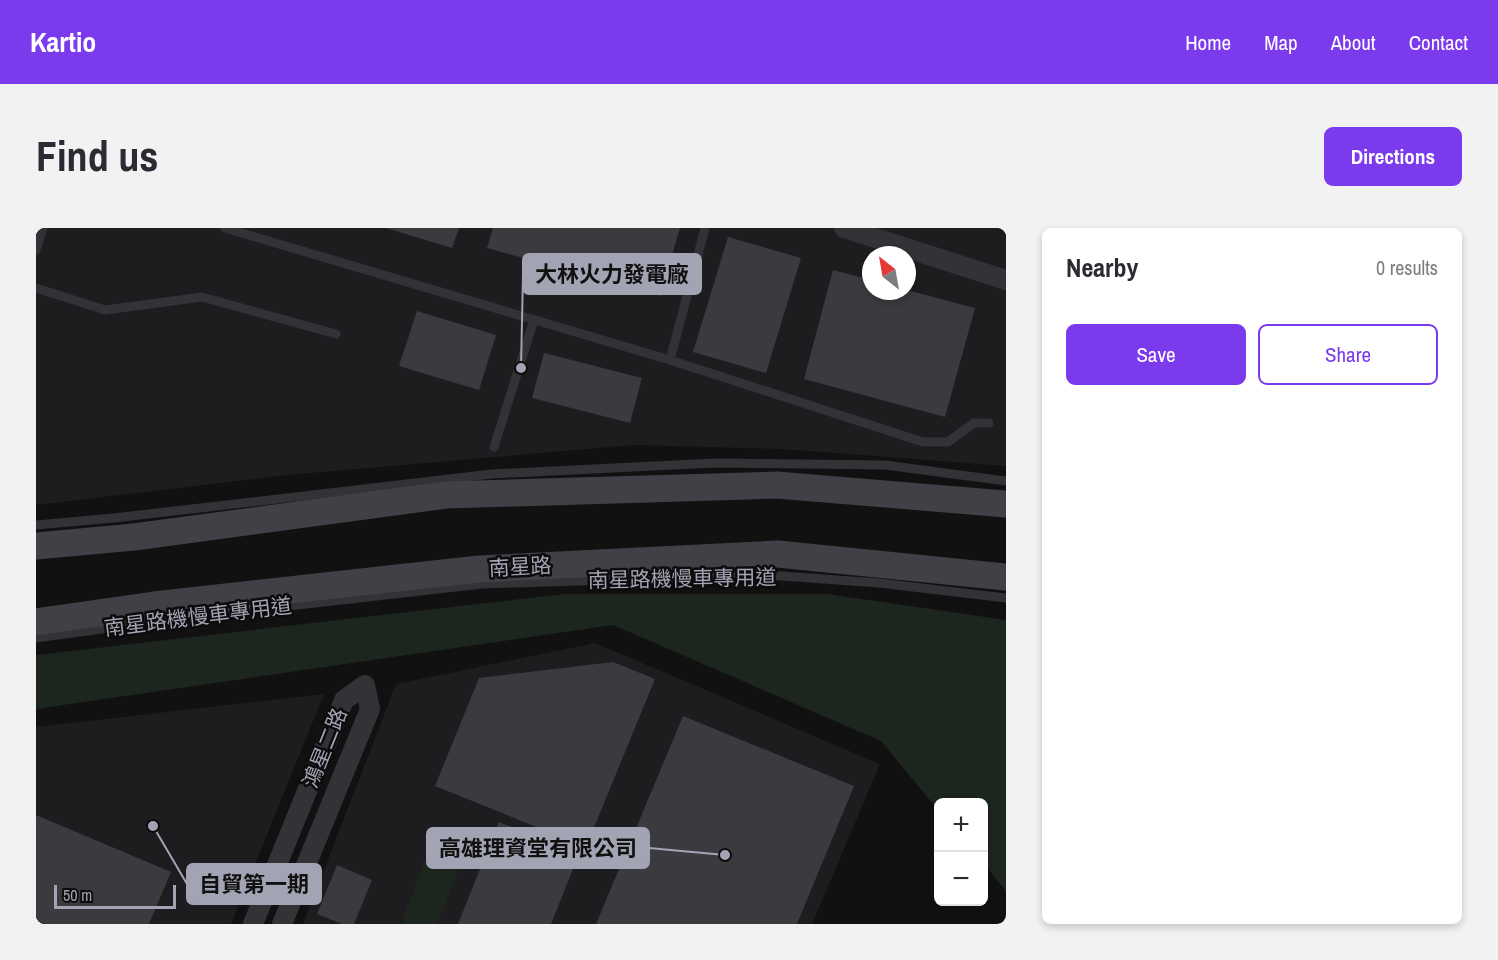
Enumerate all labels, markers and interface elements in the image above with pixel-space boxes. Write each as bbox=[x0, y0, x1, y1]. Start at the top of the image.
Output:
text: Kartio bbox=[30, 23, 96, 61]
text: Home bbox=[1185, 28, 1231, 57]
text: Map bbox=[1264, 28, 1298, 57]
text: About bbox=[1331, 28, 1376, 57]
text: Contact bbox=[1409, 28, 1468, 57]
button: Directions bbox=[1324, 127, 1462, 186]
text: Find us bbox=[36, 128, 158, 184]
north arrow bbox=[862, 246, 916, 300]
text: Nearby bbox=[1066, 250, 1138, 285]
callout: 大林火力發電廠 bbox=[523, 254, 701, 294]
text: 0 results bbox=[1376, 254, 1438, 281]
text: 大林火力發電廠 bbox=[535, 259, 689, 289]
button: Save bbox=[1066, 324, 1246, 385]
button: Share bbox=[1258, 324, 1438, 385]
street label: 南星路 bbox=[488, 550, 552, 583]
street label: 南星路機慢車專用道 bbox=[587, 562, 777, 595]
street label: 南星路機慢車專用道 bbox=[102, 591, 294, 642]
street label: 鴻星二路 bbox=[295, 703, 354, 792]
map controls bbox=[934, 798, 988, 906]
button: + bbox=[934, 798, 988, 852]
callout: 高雄理資堂有限公司 bbox=[427, 828, 649, 868]
text: 高雄理資堂有限公司 bbox=[439, 833, 637, 863]
button: − bbox=[934, 852, 988, 906]
callout: 自貿第一期 bbox=[187, 864, 321, 904]
text: 自貿第一期 bbox=[199, 869, 309, 899]
scale bar bbox=[54, 882, 176, 910]
text: 50 m bbox=[63, 884, 92, 906]

